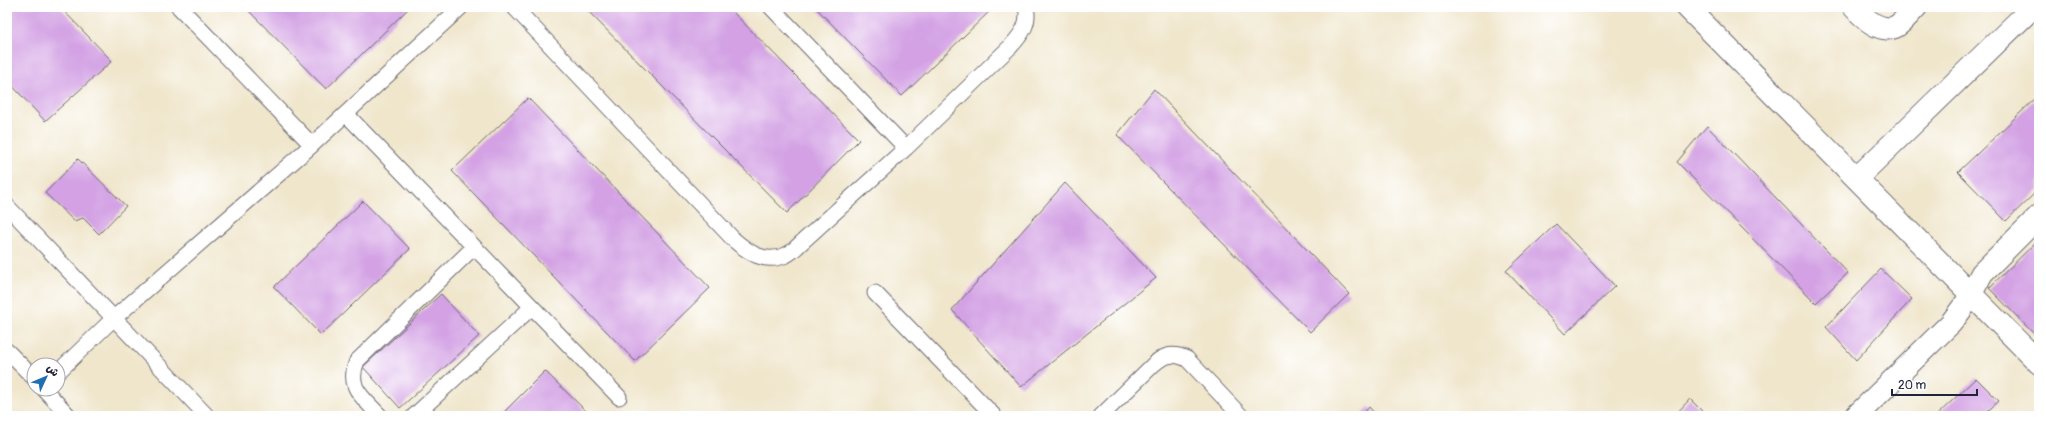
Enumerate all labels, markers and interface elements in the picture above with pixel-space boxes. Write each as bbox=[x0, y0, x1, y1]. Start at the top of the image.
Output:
north arrow bbox=[26, 357, 66, 397]
text: ش bbox=[44, 362, 62, 379]
scale bar bbox=[1892, 371, 1977, 397]
text: 20 m bbox=[1898, 378, 1927, 393]

